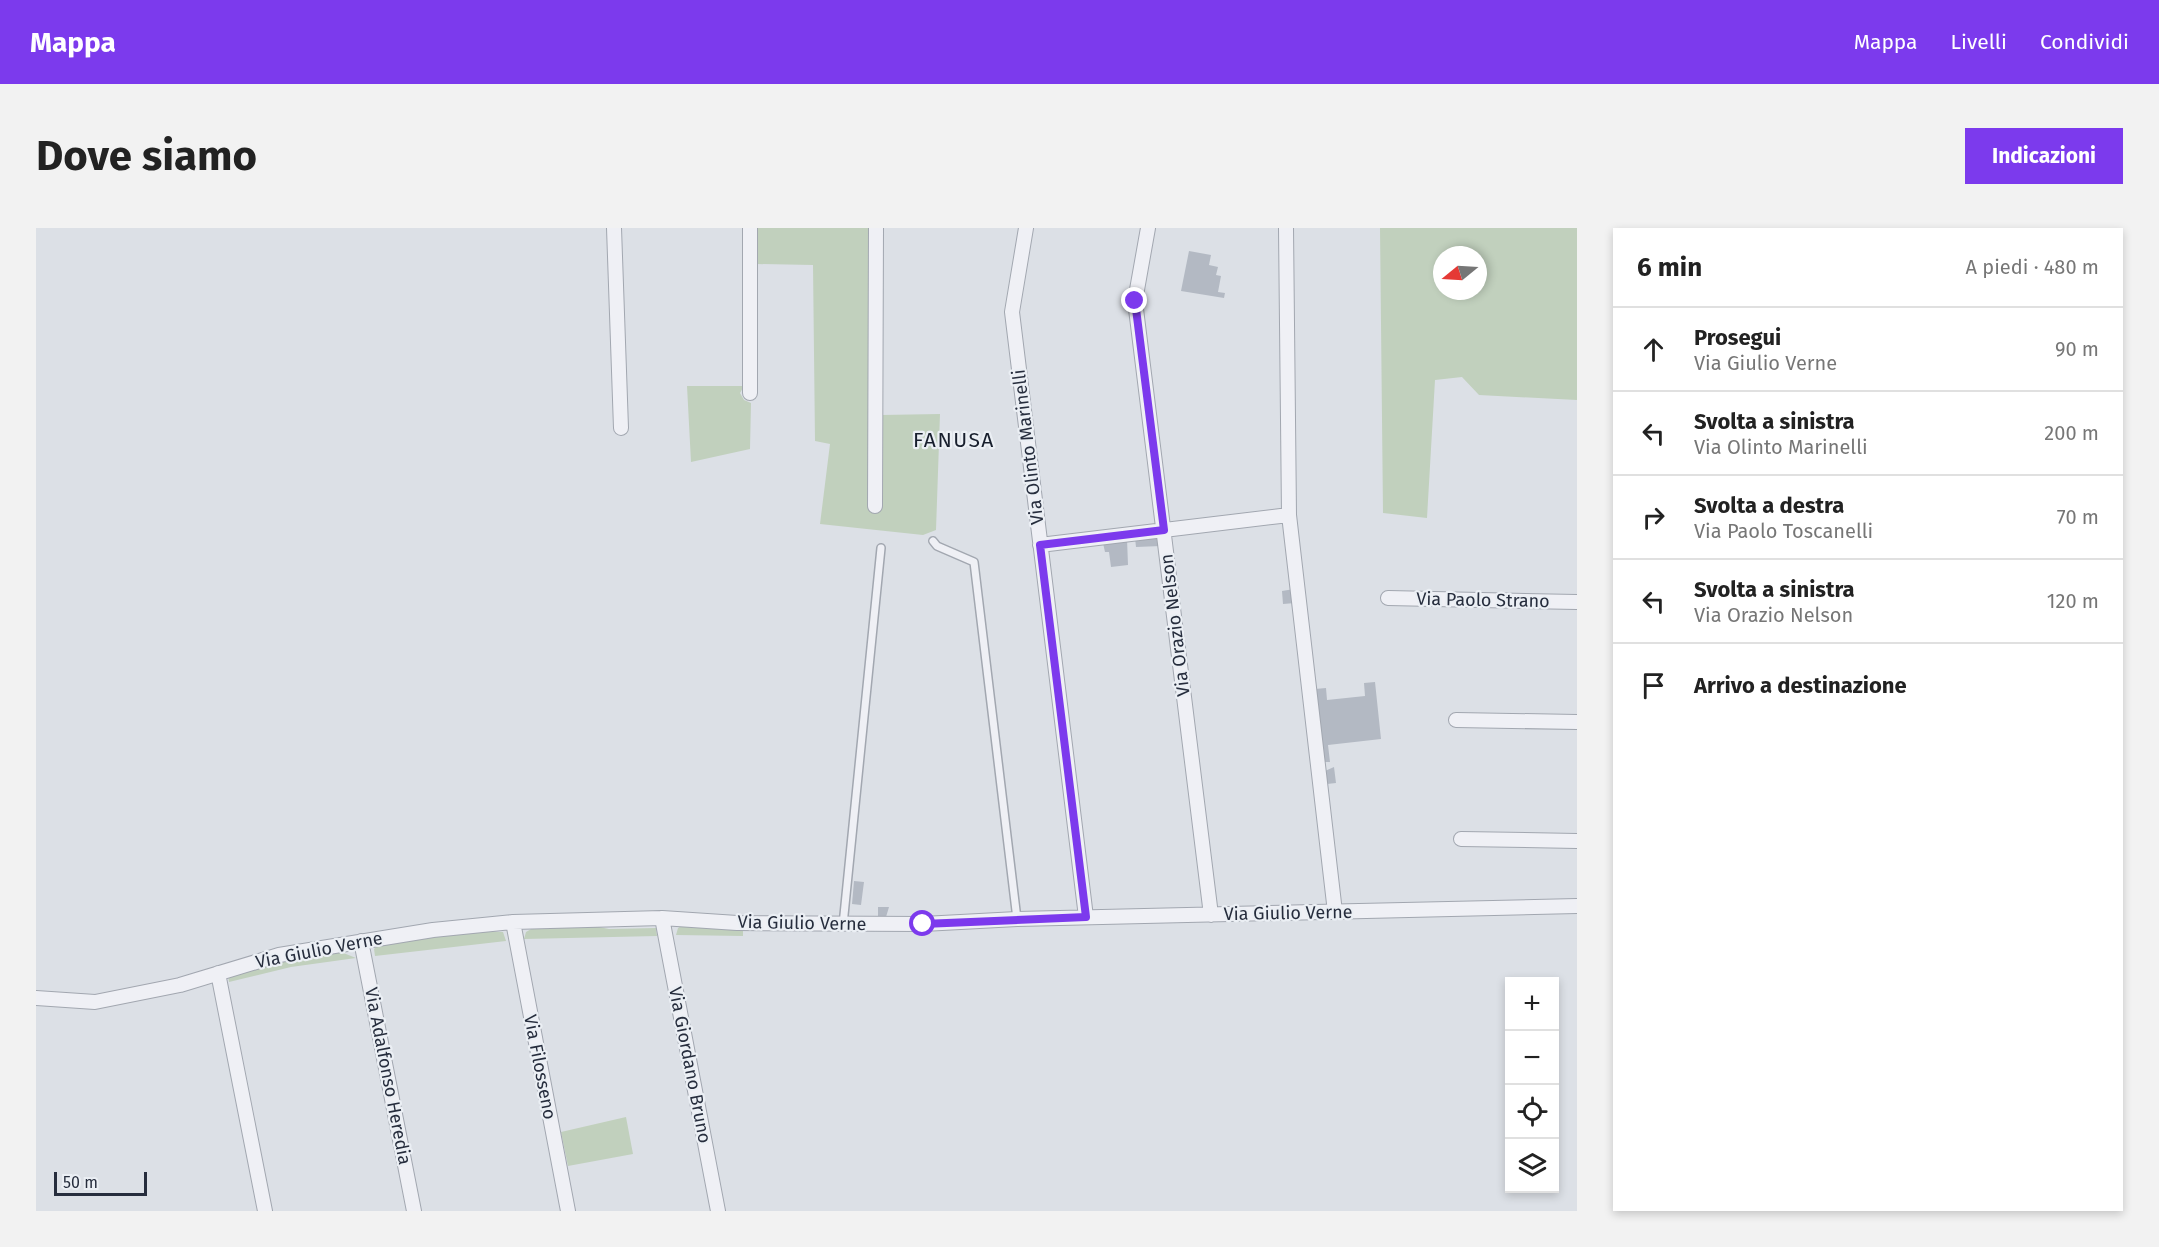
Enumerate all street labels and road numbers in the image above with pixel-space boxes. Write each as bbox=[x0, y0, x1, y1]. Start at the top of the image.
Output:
street label: Via Olinto Marinelli bbox=[1008, 368, 1048, 526]
street label: Via Orazio Nelson bbox=[1155, 553, 1195, 697]
street label: Via Paolo Strano bbox=[1416, 588, 1550, 612]
street label: Via Giulio Verne bbox=[1223, 901, 1353, 925]
street label: Via Giulio Verne bbox=[737, 911, 867, 935]
street label: Via Giulio Verne bbox=[254, 927, 384, 973]
street label: Via Giordano Bruno bbox=[664, 985, 716, 1145]
street label: Via Adalfonso Heredia bbox=[360, 986, 416, 1166]
street label: Via Filosseno bbox=[519, 1013, 561, 1121]

